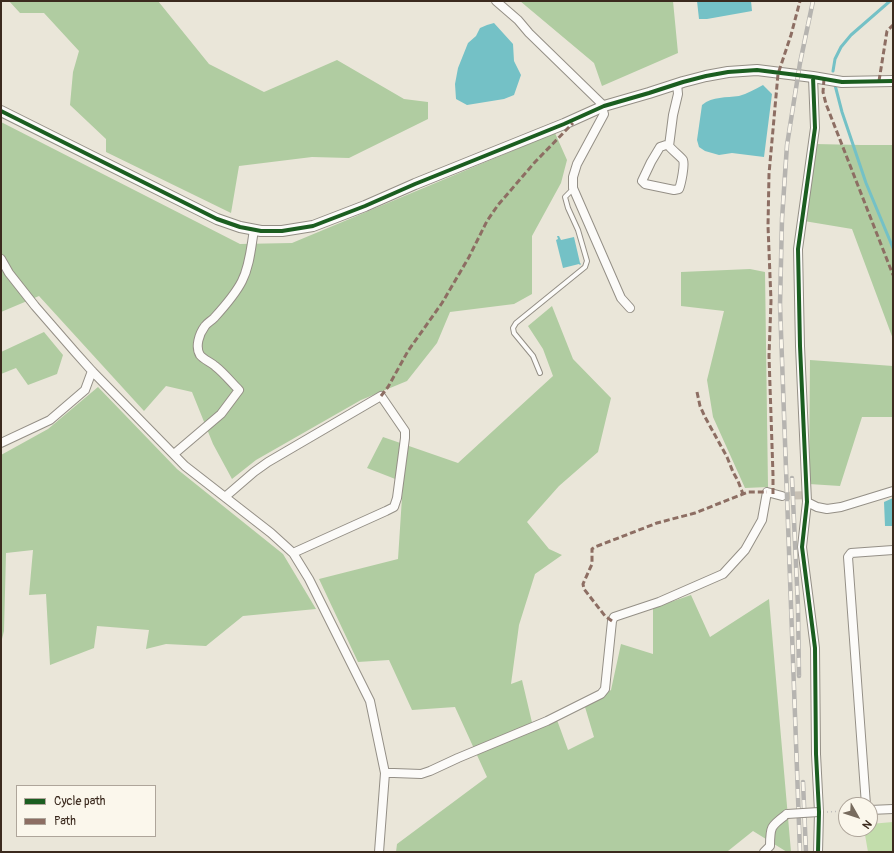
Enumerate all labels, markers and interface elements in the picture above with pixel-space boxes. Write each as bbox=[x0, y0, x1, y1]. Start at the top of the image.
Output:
legend bbox=[16, 785, 156, 837]
text: Cycle path bbox=[54, 794, 105, 809]
north arrow bbox=[838, 797, 878, 837]
text: Path bbox=[54, 814, 76, 829]
text: N bbox=[860, 817, 874, 831]

